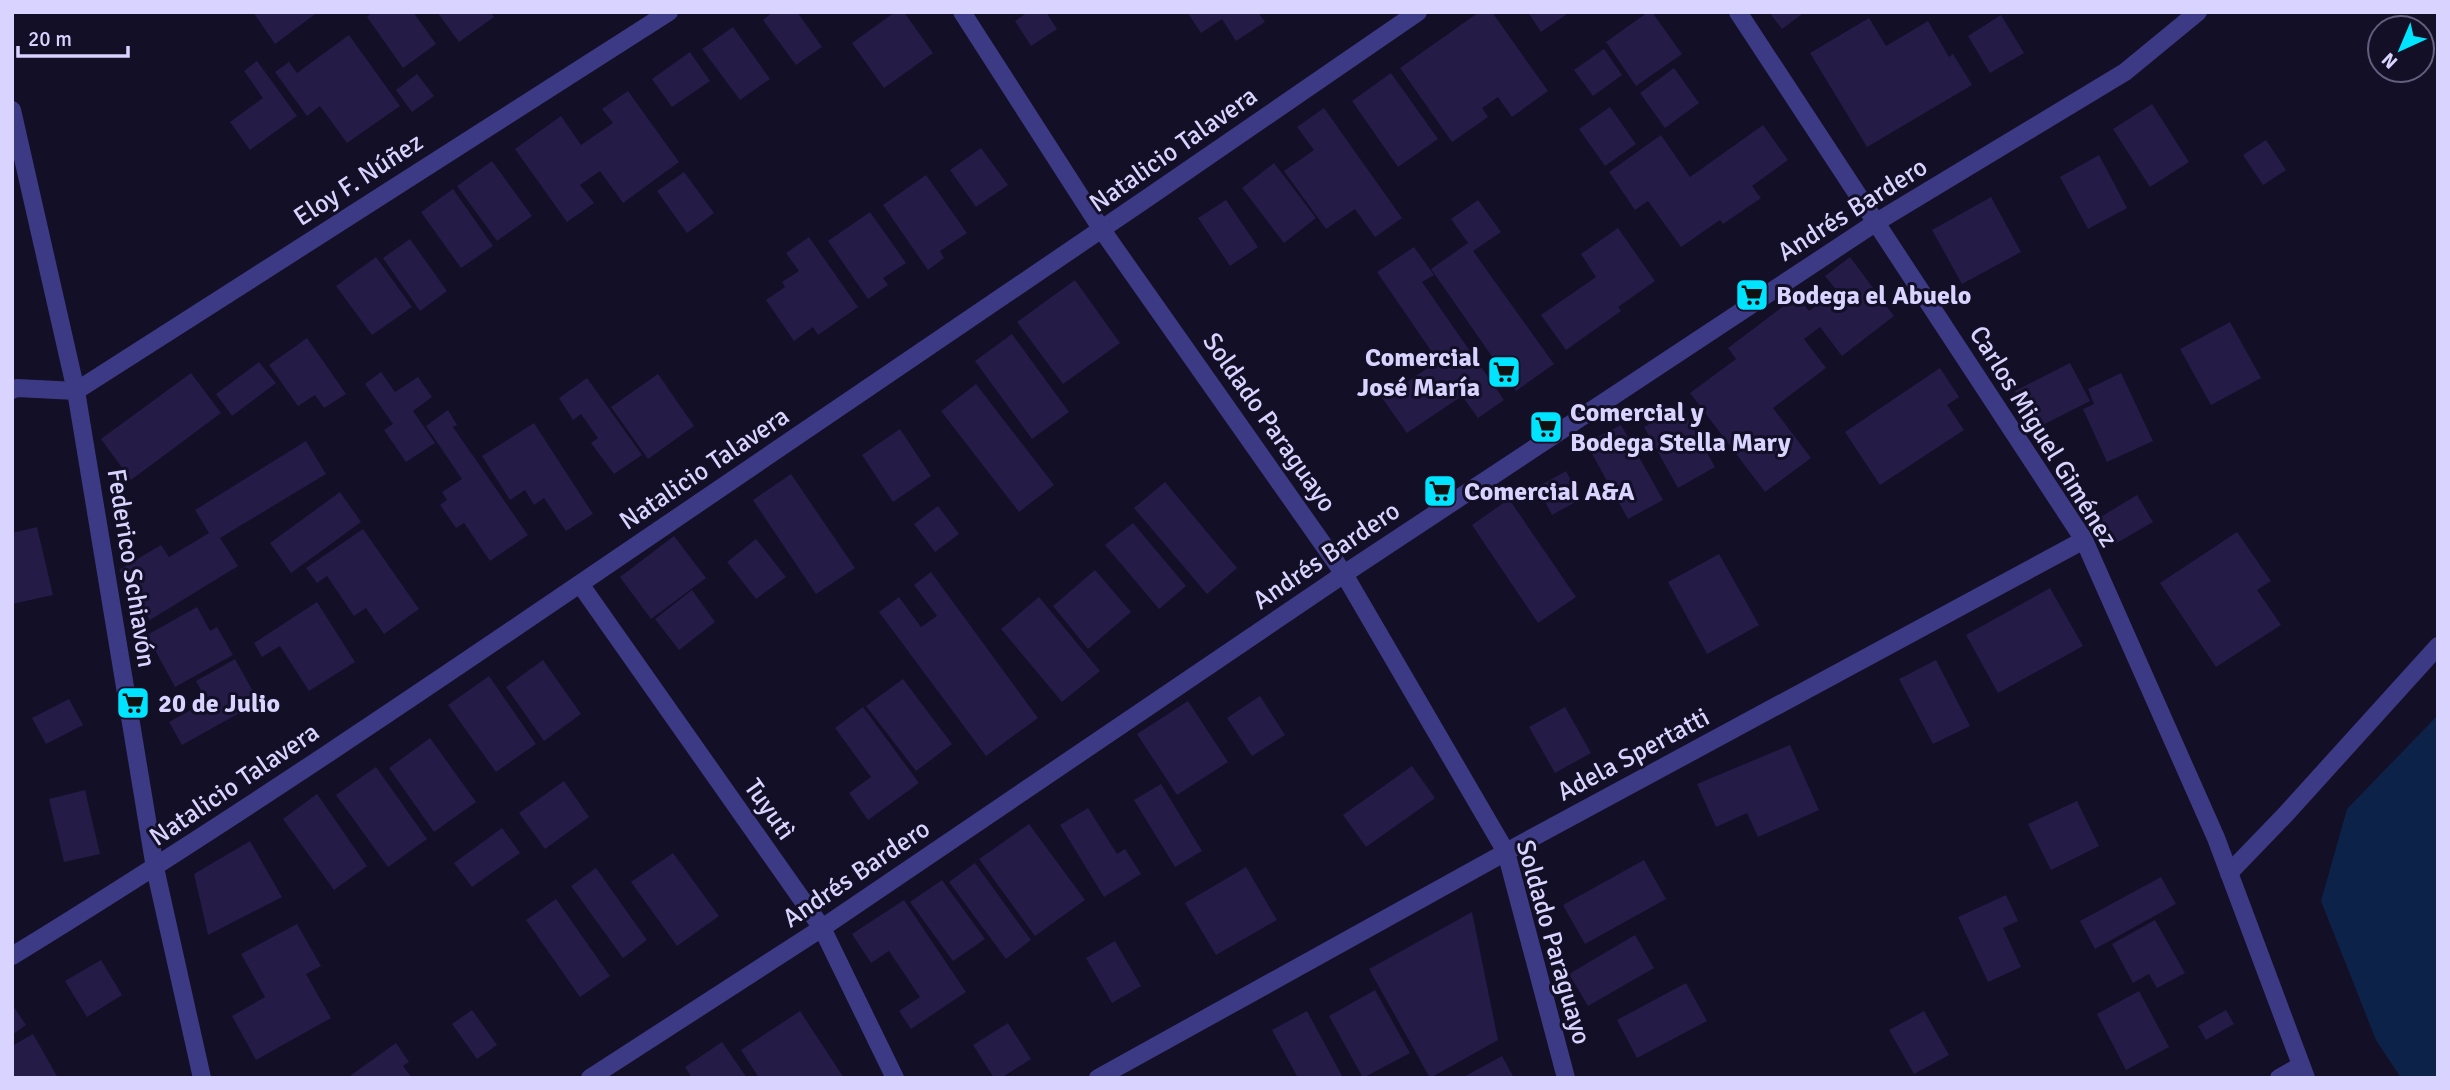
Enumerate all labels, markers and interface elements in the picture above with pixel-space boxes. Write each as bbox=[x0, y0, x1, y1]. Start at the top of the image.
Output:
scale bar bbox=[18, 14, 128, 58]
north arrow bbox=[2366, 14, 2436, 84]
text: 20 m bbox=[28, 26, 72, 52]
text: N bbox=[2377, 47, 2403, 74]
street label: Natalicio Talavera bbox=[1083, 80, 1264, 220]
street label: Eloy F. Núñez bbox=[288, 126, 429, 233]
street label: Andrés Bardero bbox=[1772, 151, 1933, 269]
supermarket icon: Bodega el Abuelo bbox=[1733, 276, 1771, 314]
place label: Bodega el Abuelo bbox=[1776, 280, 1971, 312]
street label: Carlos Miguel Giménez bbox=[1962, 320, 2124, 553]
street label: Soldado Paraguayo bbox=[1195, 327, 1343, 518]
place label: Comercial José María bbox=[1357, 342, 1480, 404]
supermarket icon: Comercial José María bbox=[1485, 353, 1523, 391]
place label: Comercial y Bodega Stella Mary bbox=[1570, 397, 1791, 459]
street label: Natalicio Talavera bbox=[614, 400, 795, 537]
supermarket icon: Comercial y Bodega Stella Mary bbox=[1527, 408, 1565, 446]
street label: Federico Schiavón bbox=[99, 466, 163, 670]
supermarket icon: Comercial A&A bbox=[1421, 472, 1459, 510]
place label: Comercial A&A bbox=[1464, 476, 1635, 508]
street label: Andrés Bardero bbox=[1247, 495, 1406, 617]
supermarket icon: 20 de Julio bbox=[114, 684, 152, 722]
place label: 20 de Julio bbox=[158, 688, 280, 720]
street label: Adela Spertatti bbox=[1552, 701, 1715, 808]
street label: Natalicio Talavera bbox=[144, 716, 325, 853]
street label: Tuyutì bbox=[737, 773, 802, 846]
street label: Andrés Bardero bbox=[777, 813, 936, 935]
street label: Soldado Paraguayo bbox=[1509, 836, 1598, 1048]

